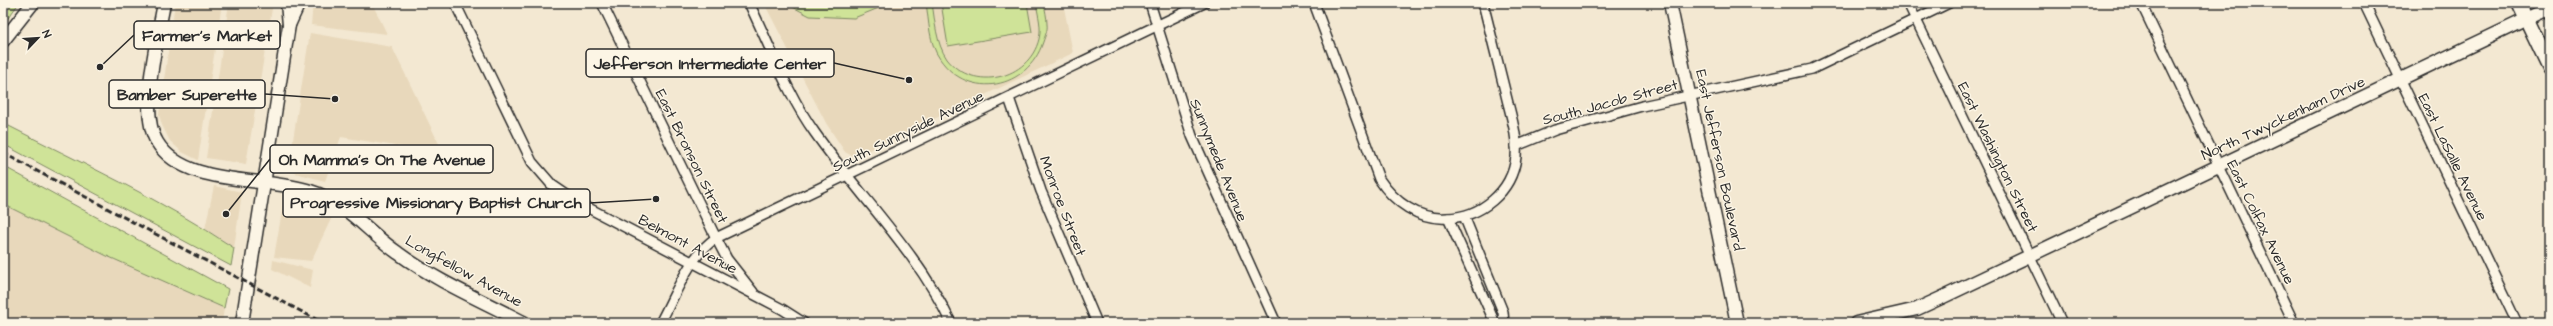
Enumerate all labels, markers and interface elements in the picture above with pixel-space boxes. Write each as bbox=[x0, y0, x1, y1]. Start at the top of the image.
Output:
north arrow bbox=[18, 18, 58, 58]
callout: Farmer's Market bbox=[134, 21, 280, 49]
text: Farmer's Market bbox=[142, 25, 273, 47]
text: N bbox=[38, 28, 55, 40]
callout: Jefferson Intermediate Center bbox=[586, 49, 834, 77]
text: Jefferson Intermediate Center bbox=[593, 53, 827, 75]
street label: East Jefferson Boulevard bbox=[1690, 68, 1749, 253]
street label: North Twyckenham Drive bbox=[2198, 71, 2369, 167]
street label: South Jacob Street bbox=[1540, 74, 1680, 131]
street label: East Washington Street bbox=[1951, 79, 2043, 236]
callout: Bamber Superette bbox=[109, 80, 265, 108]
text: Bamber Superette bbox=[117, 84, 257, 106]
street label: East Bronson Street bbox=[650, 86, 733, 227]
street label: South Sunnyside Avenue bbox=[829, 86, 988, 178]
street label: East LaSalle Avenue bbox=[2413, 90, 2492, 224]
street label: Sunnymede Avenue bbox=[1183, 96, 1253, 225]
callout: Oh Mamma's On The Avenue bbox=[270, 145, 493, 173]
text: Oh Mamma's On The Avenue bbox=[279, 149, 486, 171]
street label: Monroe Street bbox=[1034, 153, 1091, 259]
street label: East Colfax Avenue bbox=[2221, 157, 2300, 288]
callout: Progressive Missionary Baptist Church bbox=[283, 189, 590, 217]
text: Progressive Missionary Baptist Church bbox=[290, 192, 583, 216]
street label: Belmont Avenue bbox=[634, 209, 741, 279]
street label: Longfellow Avenue bbox=[401, 230, 526, 313]

